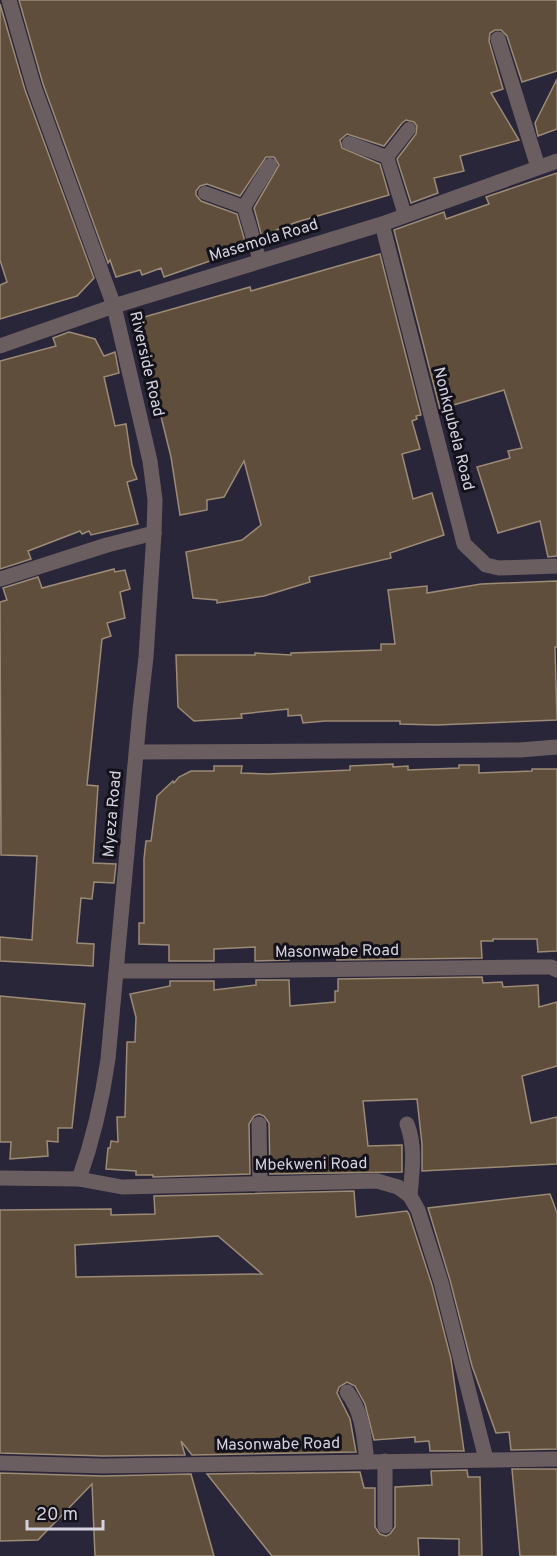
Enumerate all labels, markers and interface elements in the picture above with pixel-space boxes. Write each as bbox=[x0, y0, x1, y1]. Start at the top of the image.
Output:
street label: Masemola Road bbox=[207, 215, 321, 267]
street label: Riverside Road bbox=[124, 309, 168, 419]
street label: Nonkqubela Road bbox=[428, 365, 478, 493]
street label: Myeza Road bbox=[99, 770, 127, 858]
street label: Masonwabe Road bbox=[275, 941, 399, 963]
street label: Mbekweni Road bbox=[254, 1154, 368, 1176]
street label: Masonwabe Road bbox=[216, 1434, 340, 1456]
scale bar bbox=[27, 1493, 104, 1531]
text: 20 m bbox=[36, 1504, 78, 1527]

